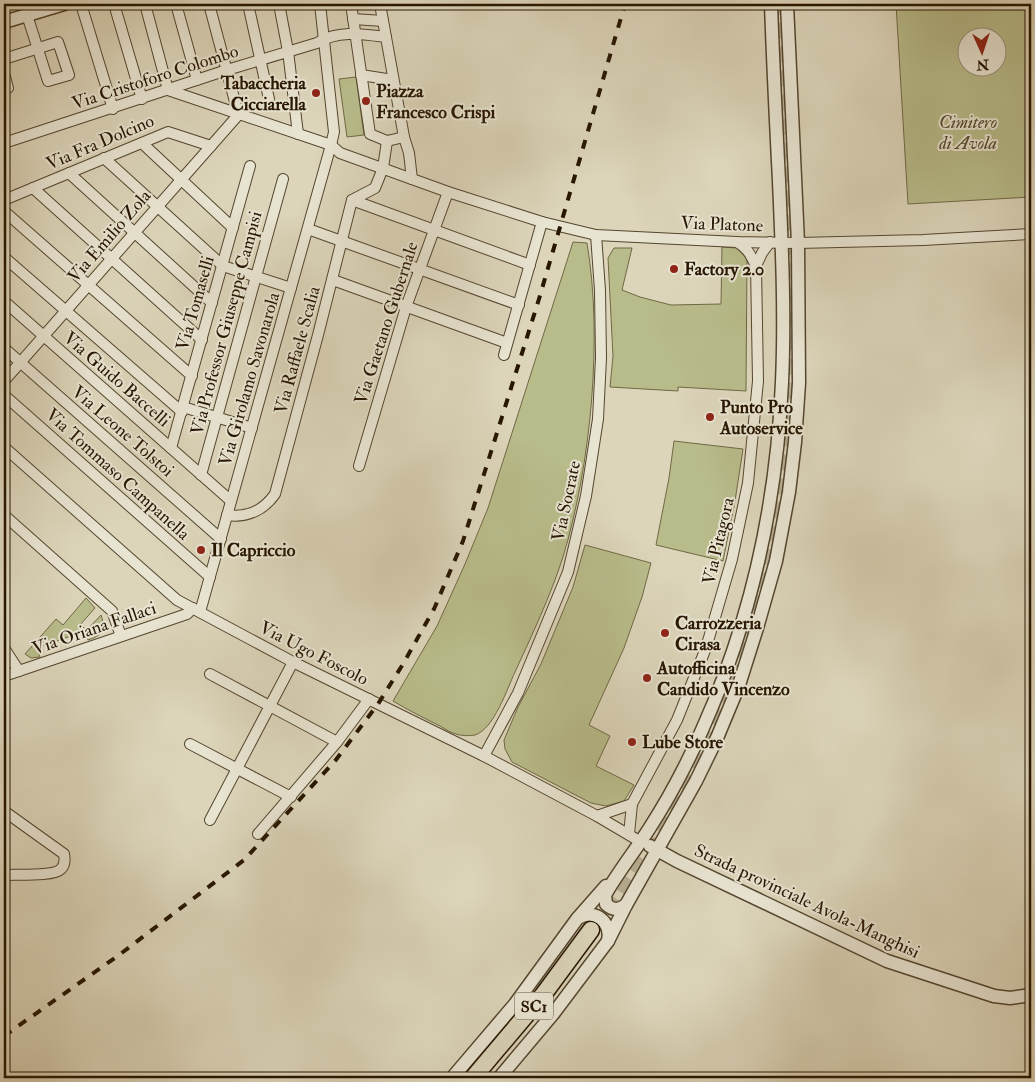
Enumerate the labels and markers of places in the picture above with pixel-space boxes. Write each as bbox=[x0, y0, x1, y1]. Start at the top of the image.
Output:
place label: Tabaccheria Cicciarella bbox=[220, 72, 307, 116]
place label: Piazza Francesco Crispi bbox=[376, 80, 495, 124]
marker: Tabaccheria Cicciarella bbox=[310, 87, 322, 99]
marker: Piazza Francesco Crispi bbox=[360, 95, 372, 107]
place label: Factory 2.0 bbox=[684, 258, 764, 281]
marker: Factory 2.0 bbox=[668, 263, 680, 275]
place label: Punto Pro Autoservice bbox=[719, 396, 803, 440]
marker: Punto Pro Autoservice bbox=[704, 411, 716, 423]
place label: Il Capriccio bbox=[211, 539, 296, 562]
marker: Il Capriccio bbox=[195, 544, 207, 556]
place label: Carrozzeria Cirasa bbox=[675, 612, 762, 656]
marker: Carrozzeria Cirasa bbox=[659, 627, 671, 639]
place label: Autofficina Candido Vincenzo bbox=[656, 657, 790, 701]
marker: Autofficina Candido Vincenzo bbox=[641, 672, 653, 684]
place label: Lube Store bbox=[642, 731, 724, 754]
marker: Lube Store bbox=[626, 736, 638, 748]

